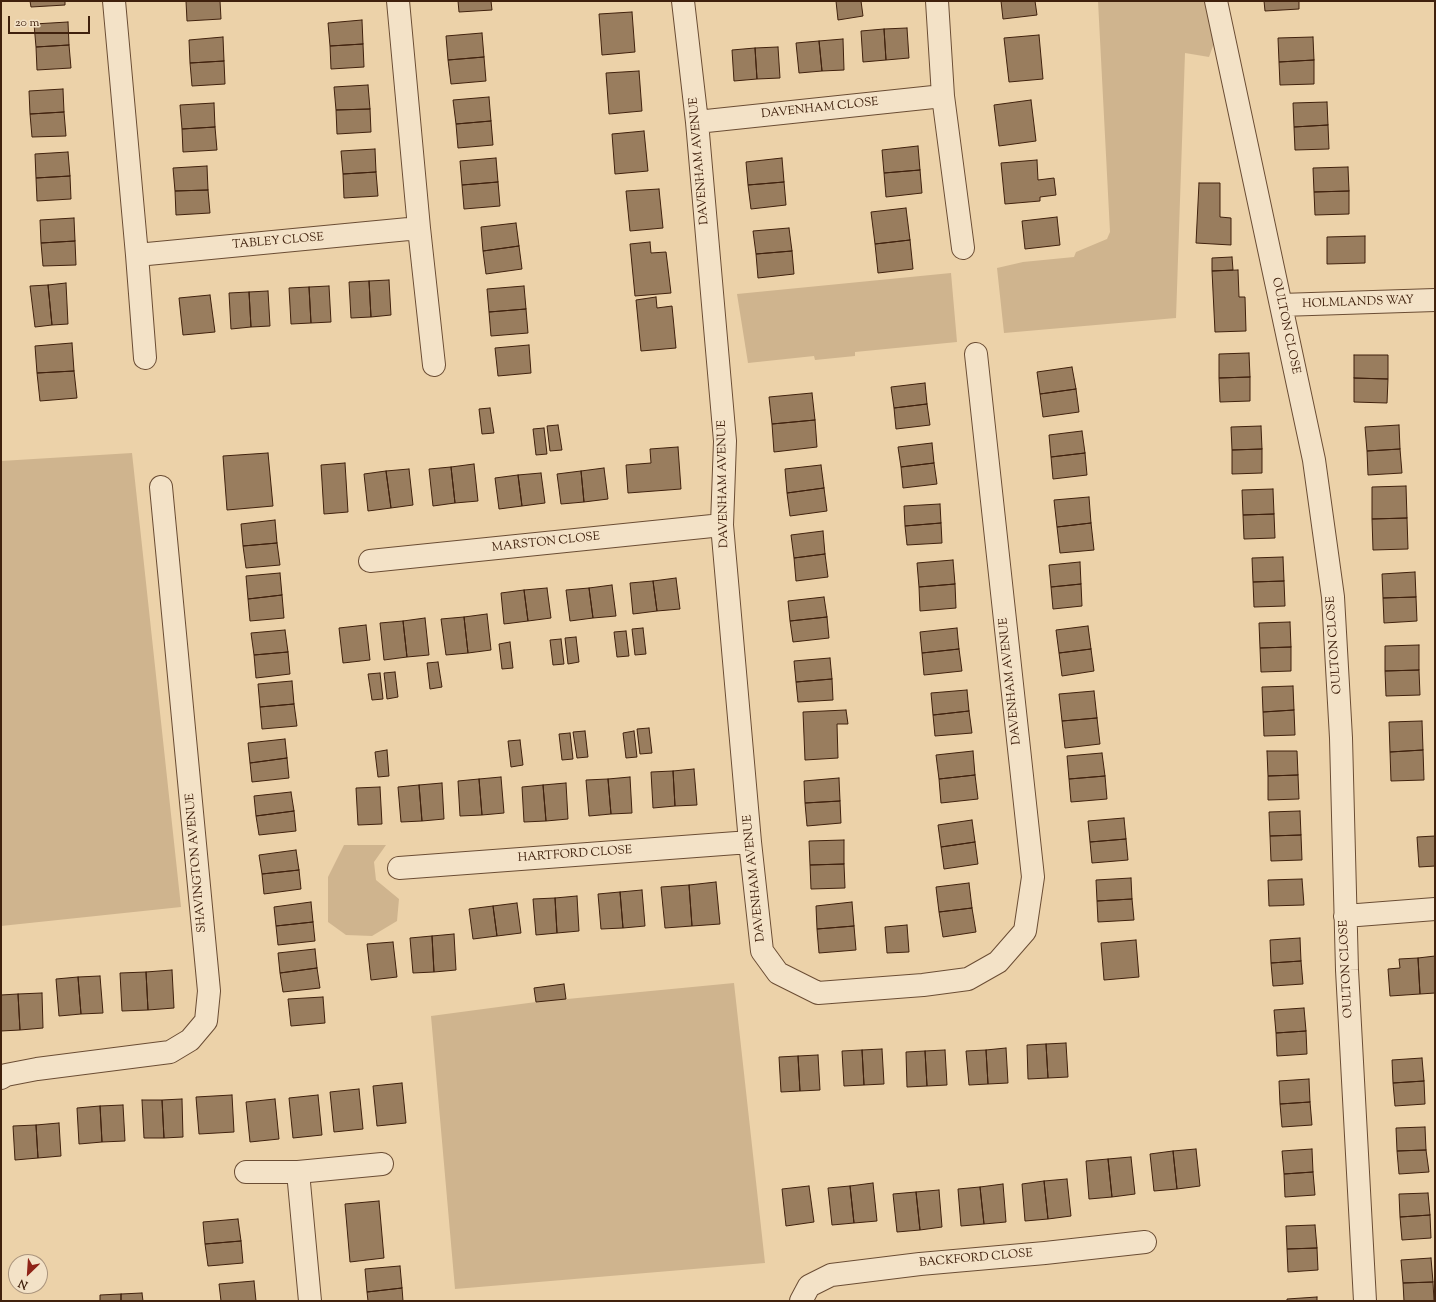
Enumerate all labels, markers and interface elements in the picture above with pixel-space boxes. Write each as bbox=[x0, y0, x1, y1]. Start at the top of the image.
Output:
scale bar bbox=[10, 8, 92, 34]
text: 20 m bbox=[15, 14, 39, 32]
street label: DAVENHAM CLOSE bbox=[761, 96, 879, 122]
street label: DAVENHAM AVENUE bbox=[687, 97, 713, 225]
street label: TABLEY CLOSE bbox=[232, 231, 324, 253]
street label: OULTON CLOSE bbox=[1268, 276, 1302, 376]
street label: HOLMLANDS WAY bbox=[1302, 294, 1414, 312]
street label: DAVENHAM AVENUE bbox=[716, 420, 732, 548]
street label: MARSTON CLOSE bbox=[491, 530, 601, 556]
street label: OULTON CLOSE bbox=[1324, 595, 1346, 695]
street label: DAVENHAM AVENUE bbox=[997, 617, 1025, 745]
street label: SHAVINGTON AVENUE bbox=[184, 793, 210, 933]
street label: DAVENHAM AVENUE bbox=[741, 814, 769, 942]
street label: HARTFORD CLOSE bbox=[517, 844, 633, 866]
street label: OULTON CLOSE bbox=[1337, 920, 1357, 1018]
street label: BACKFORD CLOSE bbox=[919, 1247, 1033, 1271]
north arrow bbox=[8, 1254, 48, 1294]
text: N bbox=[16, 1275, 31, 1293]

